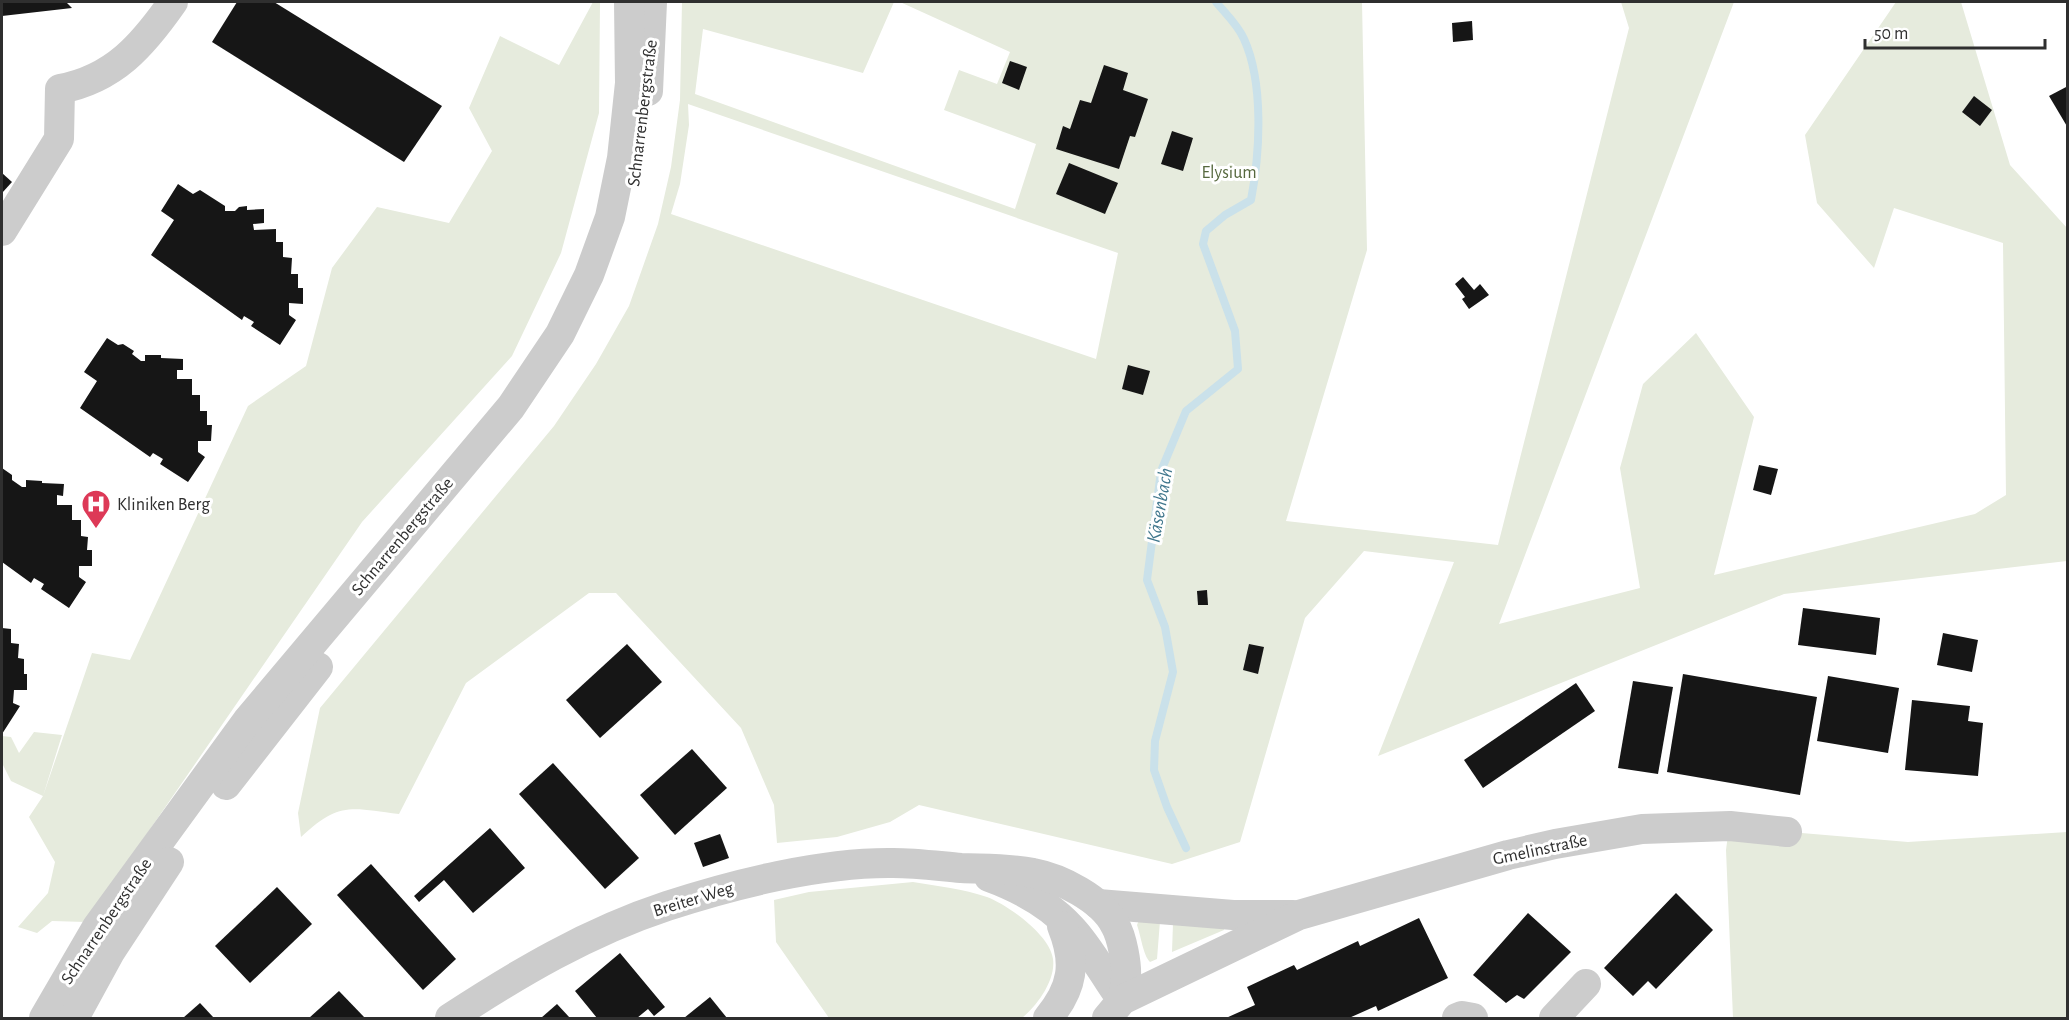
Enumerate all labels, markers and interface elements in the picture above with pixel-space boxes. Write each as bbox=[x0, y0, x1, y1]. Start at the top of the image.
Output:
scale bar bbox=[1865, 12, 2045, 50]
text: 50 m bbox=[1874, 25, 1908, 43]
street label: Schnarrenbergstraße bbox=[625, 39, 661, 187]
park label: Elysium bbox=[1201, 164, 1257, 182]
water label: Käsenbach bbox=[1144, 466, 1176, 544]
street label: Schnarrenbergstraße bbox=[348, 474, 457, 599]
hospital icon: Kliniken Berg bbox=[80, 488, 112, 530]
place label: Kliniken Berg bbox=[117, 496, 210, 514]
street label: Gmelinstraße bbox=[1491, 831, 1589, 869]
street label: Schnarrenbergstraße bbox=[58, 855, 156, 988]
street label: Breiter Weg bbox=[651, 879, 736, 921]

